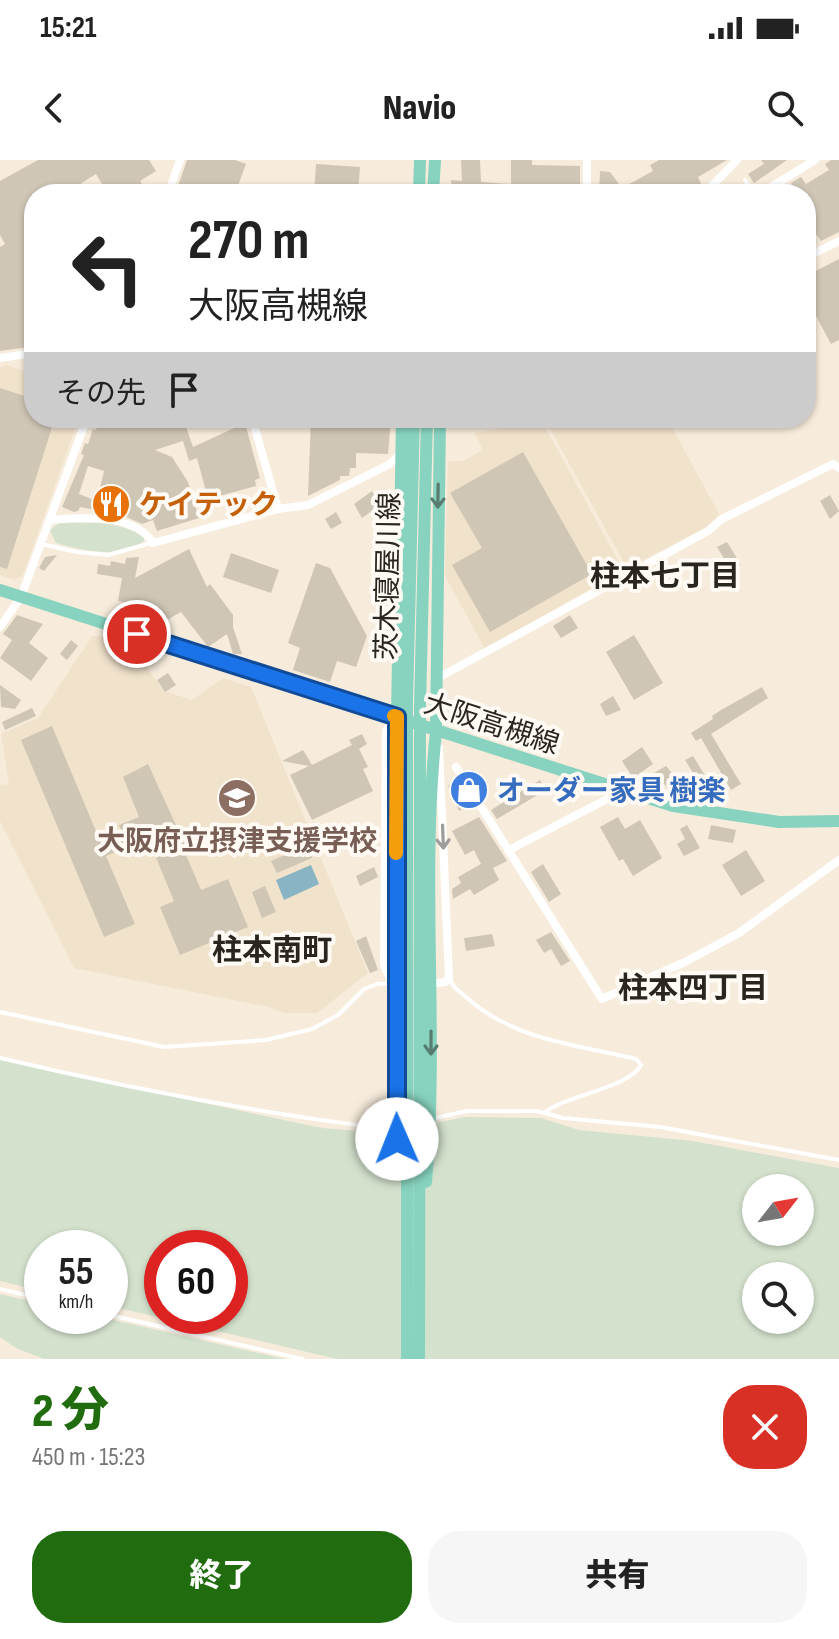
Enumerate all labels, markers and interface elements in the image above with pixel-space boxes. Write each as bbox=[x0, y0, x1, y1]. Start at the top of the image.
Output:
text: 15:21 bbox=[40, 10, 97, 46]
icon: back bbox=[32, 86, 76, 130]
icon: search bbox=[763, 86, 807, 130]
text: Navio bbox=[383, 87, 456, 130]
text: 270 m bbox=[188, 208, 309, 275]
icon: left bbox=[56, 216, 160, 320]
text: 大阪高槻線 bbox=[188, 286, 368, 329]
icon: arrive bbox=[162, 368, 206, 412]
text: その先 bbox=[56, 376, 146, 412]
one-way arrow bbox=[431, 482, 446, 509]
restaurant icon: ケイテック bbox=[90, 483, 132, 525]
place label: ケイテック bbox=[139, 489, 278, 522]
street label: 茨木寝屋川線 bbox=[371, 492, 406, 660]
district label: 柱本七丁目 bbox=[590, 559, 740, 595]
pin bbox=[103, 600, 171, 668]
icon: arrive bbox=[115, 612, 159, 656]
street label: 大阪高槻線 bbox=[420, 687, 563, 762]
shop icon: オーダー家具 樹楽 bbox=[448, 769, 490, 811]
place label: オーダー家具 樹楽 bbox=[497, 775, 725, 808]
school or university icon: 大阪府立摂津支援学校 bbox=[216, 777, 258, 819]
one-way arrow bbox=[436, 823, 451, 850]
place label: 大阪府立摂津支援学校 bbox=[97, 825, 377, 858]
district label: 柱本南町 bbox=[212, 933, 332, 969]
district label: 柱本四丁目 bbox=[618, 971, 768, 1007]
one-way arrow bbox=[423, 1029, 439, 1056]
position arrow bbox=[355, 1097, 439, 1181]
north arrow bbox=[742, 1174, 814, 1246]
map controls bbox=[742, 1174, 814, 1334]
speed limit sign: 60 bbox=[144, 1230, 248, 1334]
text: 55 bbox=[58, 1248, 94, 1296]
button: search bbox=[742, 1262, 814, 1334]
text: km/h bbox=[59, 1290, 93, 1314]
text: 2 分 bbox=[32, 1383, 109, 1440]
button: close bbox=[723, 1385, 807, 1469]
text: 450 m · 15:23 bbox=[32, 1442, 145, 1473]
button: 終了 bbox=[32, 1531, 412, 1623]
button: 共有 bbox=[428, 1531, 807, 1623]

